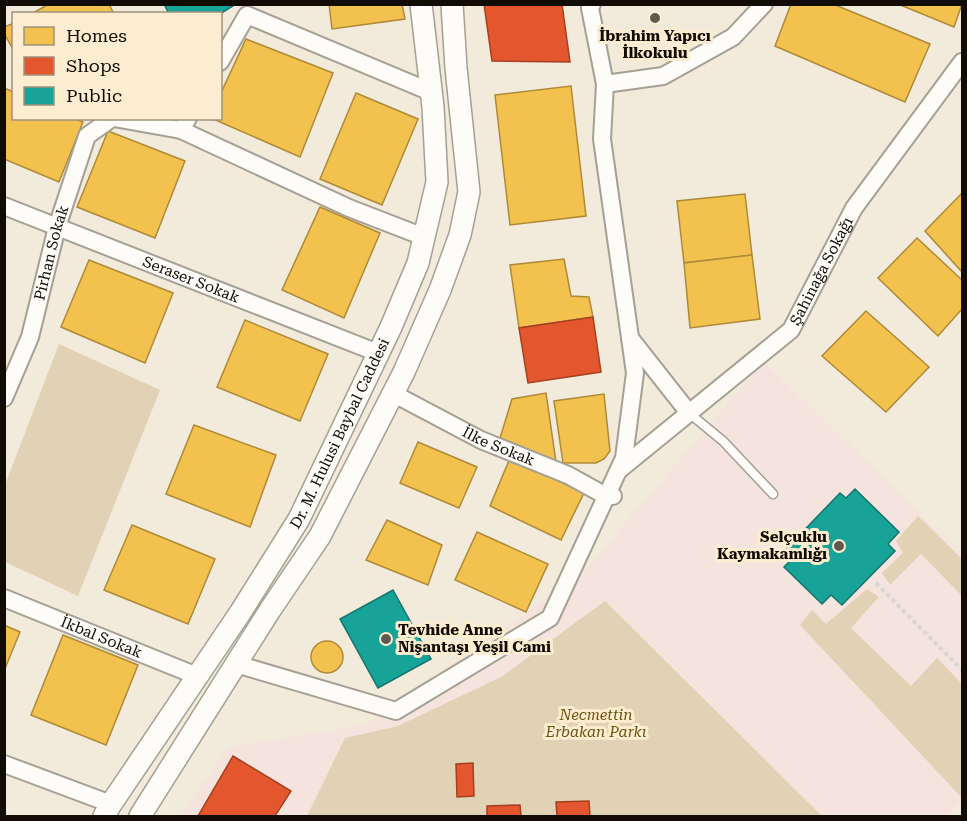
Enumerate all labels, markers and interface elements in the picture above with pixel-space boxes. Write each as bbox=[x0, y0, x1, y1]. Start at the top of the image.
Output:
marker: İbrahim Yapıcı İlkokulu bbox=[648, 11, 662, 25]
legend bbox=[12, 12, 222, 120]
text: Homes bbox=[66, 25, 127, 46]
place label: İbrahim Yapıcı İlkokulu bbox=[599, 27, 711, 62]
text: Shops bbox=[66, 55, 120, 76]
text: Public bbox=[66, 85, 122, 106]
street label: Pirhan Sokak bbox=[30, 203, 73, 302]
street label: Şahinağa Sokağı bbox=[786, 214, 857, 328]
street label: Seraser Sokak bbox=[140, 252, 243, 307]
street label: Dr. M. Hulusi Baybal Caddesi bbox=[286, 335, 393, 532]
street label: İlke Sokak bbox=[459, 423, 538, 470]
place label: Selçuklu Kaymakamlığı bbox=[717, 528, 827, 563]
marker: Selçuklu Kaymakamlığı bbox=[832, 539, 846, 553]
street label: İkbal Sokak bbox=[58, 613, 145, 662]
place label: Tevhide Anne Nişantaşı Yeşil Cami bbox=[398, 621, 551, 656]
marker: Tevhide Anne Nişantaşı Yeşil Cami bbox=[379, 632, 393, 646]
park label: Necmettin Erbakan Parkı bbox=[545, 706, 647, 741]

